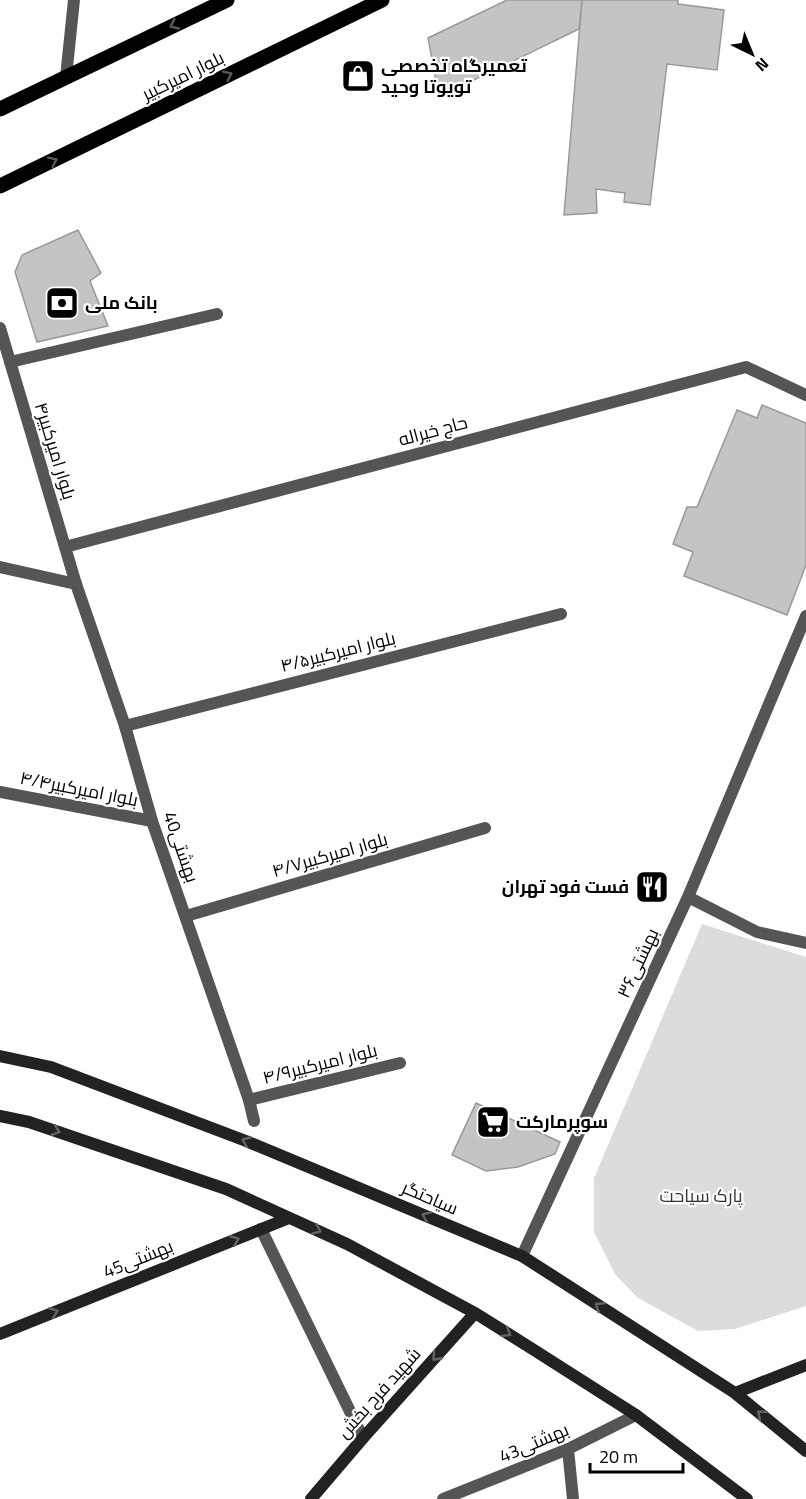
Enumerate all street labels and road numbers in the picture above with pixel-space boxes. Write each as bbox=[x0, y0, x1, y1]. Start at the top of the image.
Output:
street label: بلوار امیرکبیر bbox=[136, 44, 229, 108]
street label: ۴بلوار امیرکبیر bbox=[28, 399, 83, 503]
street label: حاج خیراله bbox=[395, 408, 470, 453]
street label: بلوار امیرکبیر۴/۵ bbox=[277, 624, 398, 679]
street label: بلوار امیرکبیر۴/۴ bbox=[18, 764, 141, 813]
street label: 40بهشتی bbox=[157, 808, 206, 886]
street label: بلوار امیرکبیر۴/۷ bbox=[269, 825, 391, 884]
street label: بهشتی۳۶ bbox=[610, 923, 665, 1002]
street label: بلوار امیرکبیر۴/۹ bbox=[260, 1036, 380, 1091]
street label: سیاحتگر bbox=[397, 1173, 463, 1221]
street label: بهشتی45 bbox=[99, 1232, 177, 1285]
street label: شهید فرح بخش bbox=[330, 1341, 427, 1444]
street label: 43بهشتی bbox=[495, 1416, 573, 1469]

